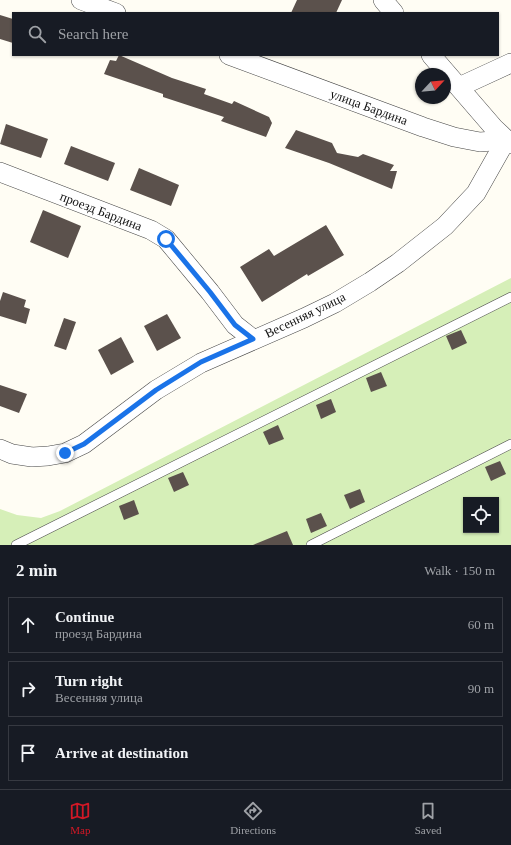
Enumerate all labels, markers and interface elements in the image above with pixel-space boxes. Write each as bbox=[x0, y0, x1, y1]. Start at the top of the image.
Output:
search box bbox=[12, 12, 499, 56]
icon: search bbox=[26, 23, 48, 45]
text: Search here bbox=[58, 26, 128, 42]
north arrow bbox=[415, 68, 451, 104]
street label: улица Бардина bbox=[328, 86, 410, 128]
street label: проезд Бардина bbox=[58, 188, 144, 234]
route start bbox=[157, 230, 175, 248]
street label: Весенняя улица bbox=[262, 289, 348, 341]
route end bbox=[56, 444, 74, 462]
map controls bbox=[463, 497, 499, 533]
button: locate bbox=[463, 497, 499, 533]
text: 2 min bbox=[16, 561, 57, 580]
text: Walk · 150 m bbox=[424, 563, 495, 578]
text: Continue bbox=[55, 609, 114, 625]
icon: ahead bbox=[17, 614, 39, 636]
text: 60 m bbox=[468, 617, 494, 632]
text: проезд Бардина bbox=[55, 626, 142, 641]
text: Turn right bbox=[55, 673, 122, 689]
icon: right bbox=[17, 678, 39, 700]
text: 90 m bbox=[468, 681, 494, 696]
text: Весенняя улица bbox=[55, 690, 143, 705]
icon: arrive bbox=[17, 742, 39, 764]
text: Arrive at destination bbox=[55, 745, 188, 761]
tab: Map bbox=[69, 800, 91, 836]
tab: Directions bbox=[230, 800, 276, 836]
tab: Saved bbox=[415, 800, 442, 836]

